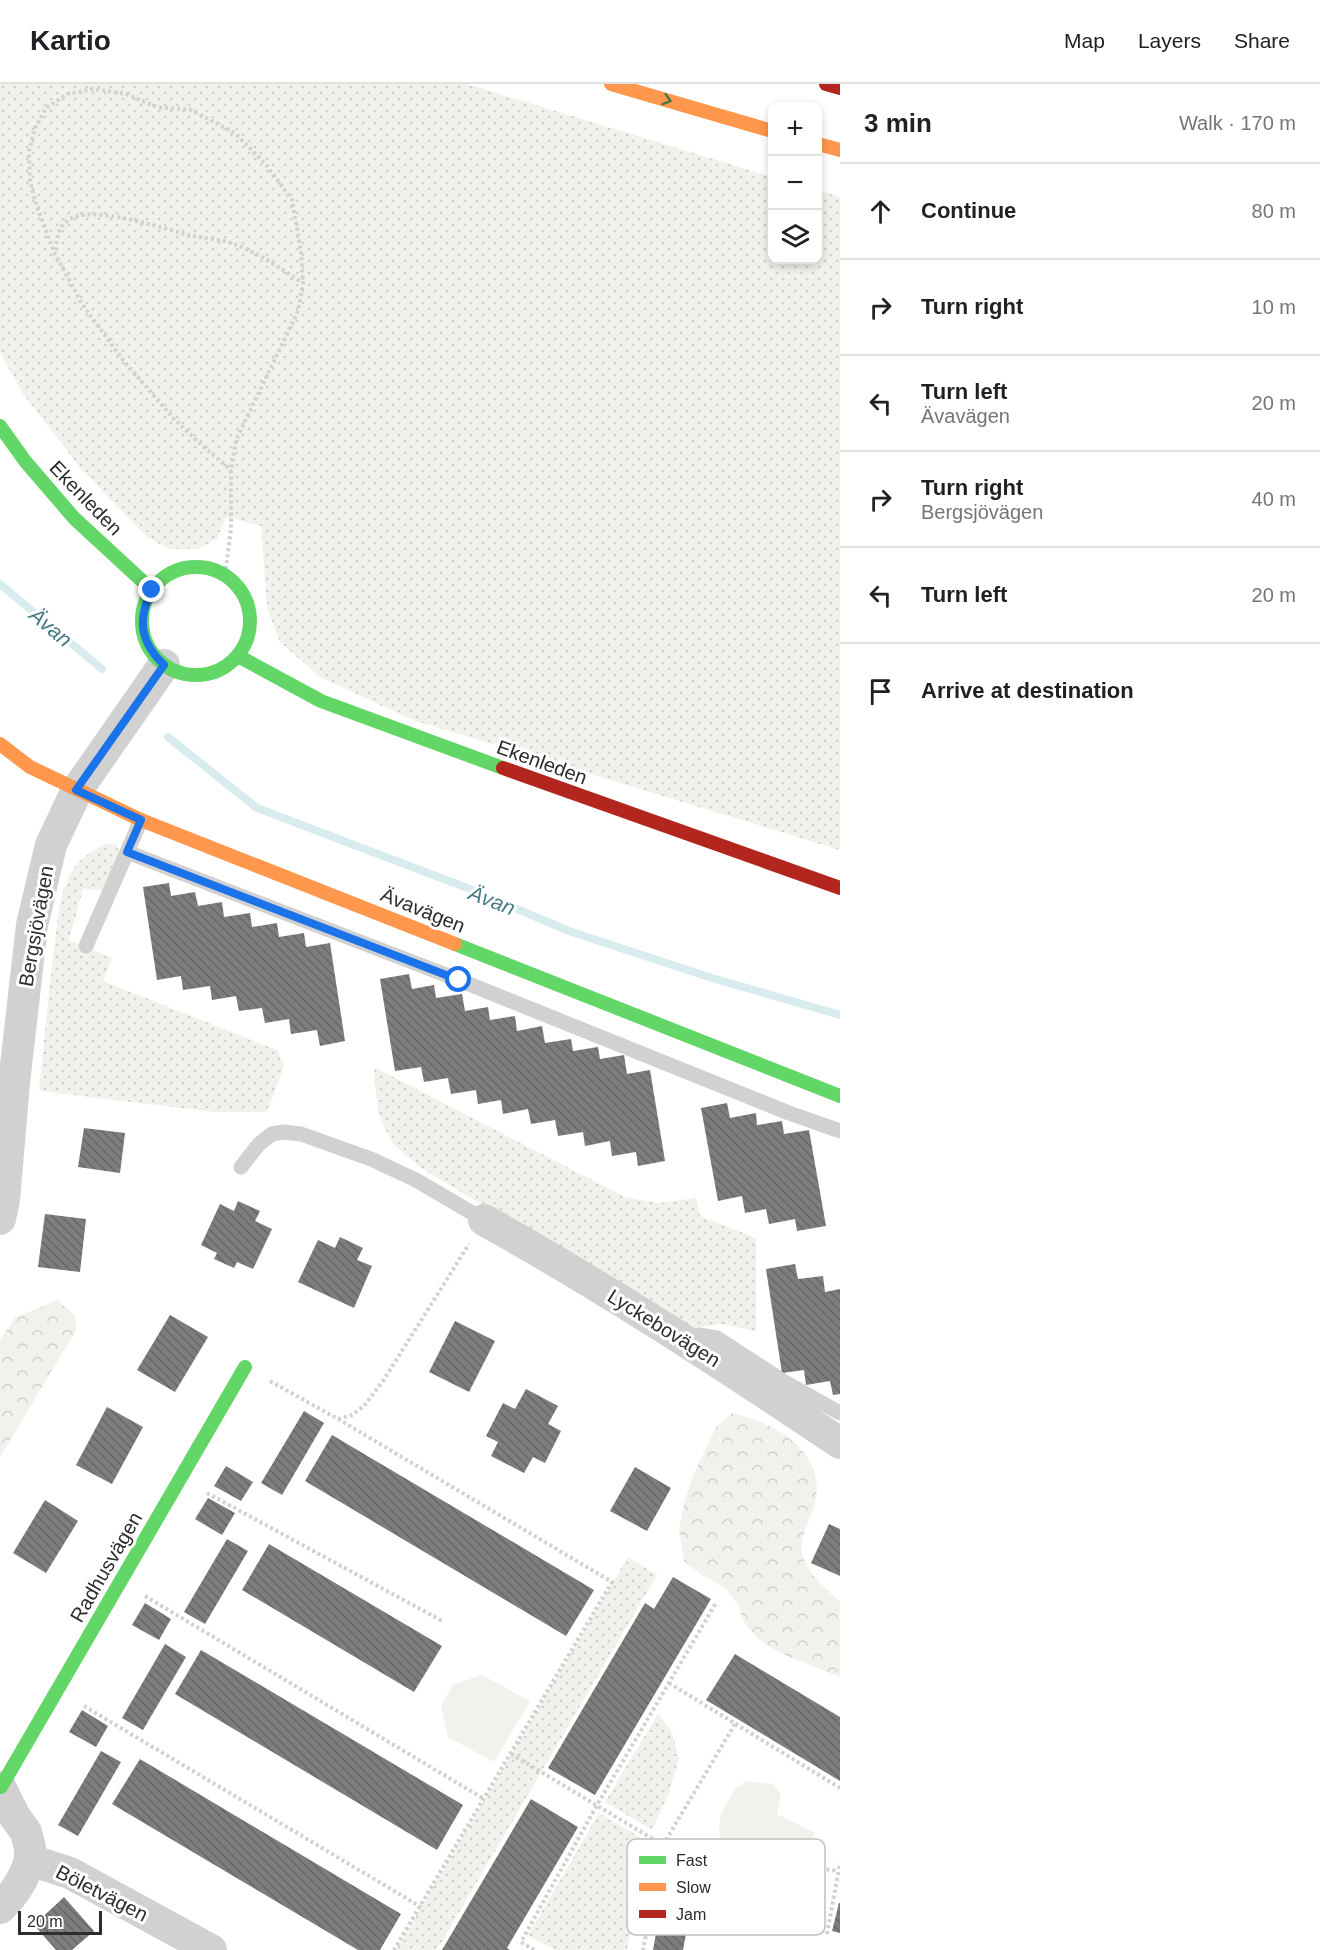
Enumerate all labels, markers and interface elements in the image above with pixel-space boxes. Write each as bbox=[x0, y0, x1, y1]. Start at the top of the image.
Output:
text: Kartio bbox=[30, 25, 111, 56]
text: Map bbox=[1064, 29, 1105, 52]
text: Layers bbox=[1138, 29, 1201, 52]
text: Share bbox=[1234, 29, 1290, 52]
one-way arrow bbox=[661, 93, 672, 105]
map controls bbox=[768, 102, 822, 264]
button: + bbox=[768, 102, 822, 156]
text: 3 min bbox=[864, 108, 932, 138]
text: Walk · 170 m bbox=[1179, 112, 1296, 134]
button: − bbox=[768, 156, 822, 210]
icon: ahead bbox=[864, 195, 897, 228]
text: Continue bbox=[921, 198, 1016, 223]
text: 80 m bbox=[1252, 200, 1296, 222]
button: layers bbox=[768, 210, 822, 264]
icon: right bbox=[864, 291, 897, 324]
text: Turn right bbox=[921, 294, 1023, 319]
text: 10 m bbox=[1252, 296, 1296, 318]
text: Turn left bbox=[921, 379, 1007, 404]
icon: left bbox=[864, 387, 897, 420]
text: 20 m bbox=[1252, 392, 1296, 414]
text: Ävavägen bbox=[921, 405, 1010, 427]
street label: Ekenleden bbox=[45, 456, 127, 540]
text: Turn right bbox=[921, 475, 1023, 500]
icon: right bbox=[864, 483, 897, 516]
text: 40 m bbox=[1252, 488, 1296, 510]
text: Bergsjövägen bbox=[921, 501, 1043, 523]
route end bbox=[138, 576, 164, 602]
icon: left bbox=[864, 579, 897, 612]
text: Turn left bbox=[921, 582, 1007, 607]
text: 20 m bbox=[1252, 584, 1296, 606]
water label: Ävan bbox=[25, 602, 77, 651]
icon: arrive bbox=[864, 675, 897, 708]
text: Arrive at destination bbox=[921, 678, 1134, 703]
street label: Ekenleden bbox=[494, 735, 590, 789]
street label: Bergsjövägen bbox=[15, 864, 57, 988]
water label: Ävan bbox=[465, 880, 518, 919]
street label: Ävavägen bbox=[378, 883, 468, 937]
route start bbox=[445, 966, 471, 992]
street label: Lyckebovägen bbox=[604, 1285, 724, 1371]
street label: Radhusvägen bbox=[66, 1508, 146, 1626]
legend bbox=[627, 1839, 825, 1935]
text: Fast bbox=[676, 1852, 708, 1869]
street label: Böletvägen bbox=[52, 1860, 152, 1926]
text: Slow bbox=[676, 1879, 711, 1896]
text: Jam bbox=[676, 1906, 706, 1923]
scale bar bbox=[18, 1908, 102, 1936]
text: 20 m bbox=[27, 1913, 63, 1930]

